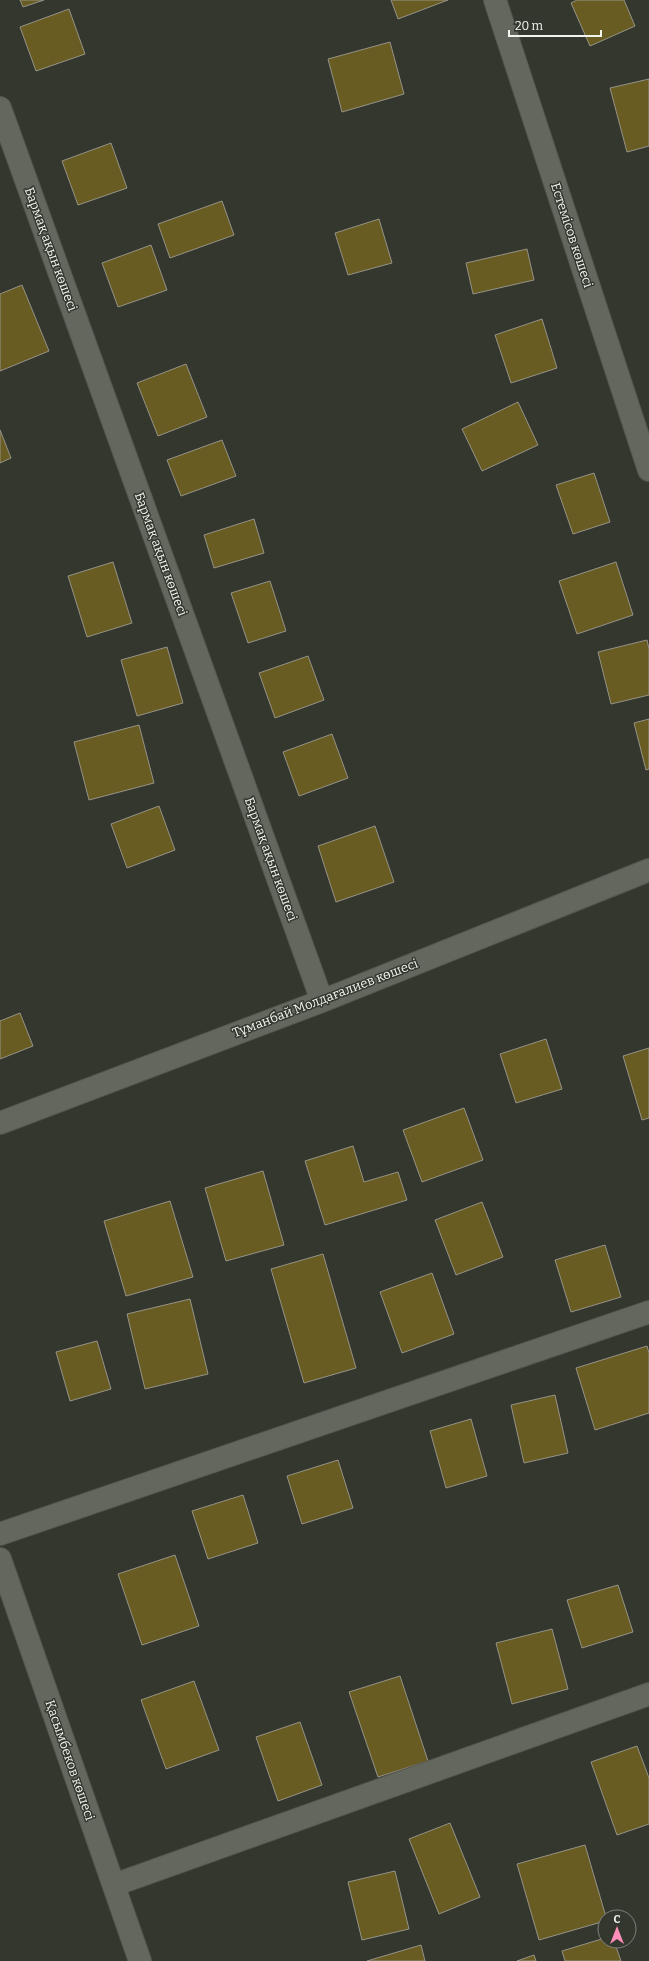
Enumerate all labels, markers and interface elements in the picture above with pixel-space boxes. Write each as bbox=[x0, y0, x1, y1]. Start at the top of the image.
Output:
scale bar bbox=[509, 12, 601, 38]
text: 20 m bbox=[515, 19, 544, 33]
street label: Естемісов көшесі bbox=[548, 181, 596, 289]
street label: Бармақ ақын көшесі bbox=[22, 185, 80, 313]
street label: Бармақ ақын көшесі bbox=[132, 490, 190, 618]
street label: Бармақ ақын көшесі bbox=[242, 795, 300, 923]
street label: Тұманбай Молдағалиев көшесі bbox=[230, 956, 420, 1040]
street label: Қасымбеков көшесі bbox=[42, 1698, 98, 1822]
north arrow bbox=[597, 1909, 637, 1949]
text: С bbox=[614, 1913, 621, 1926]

